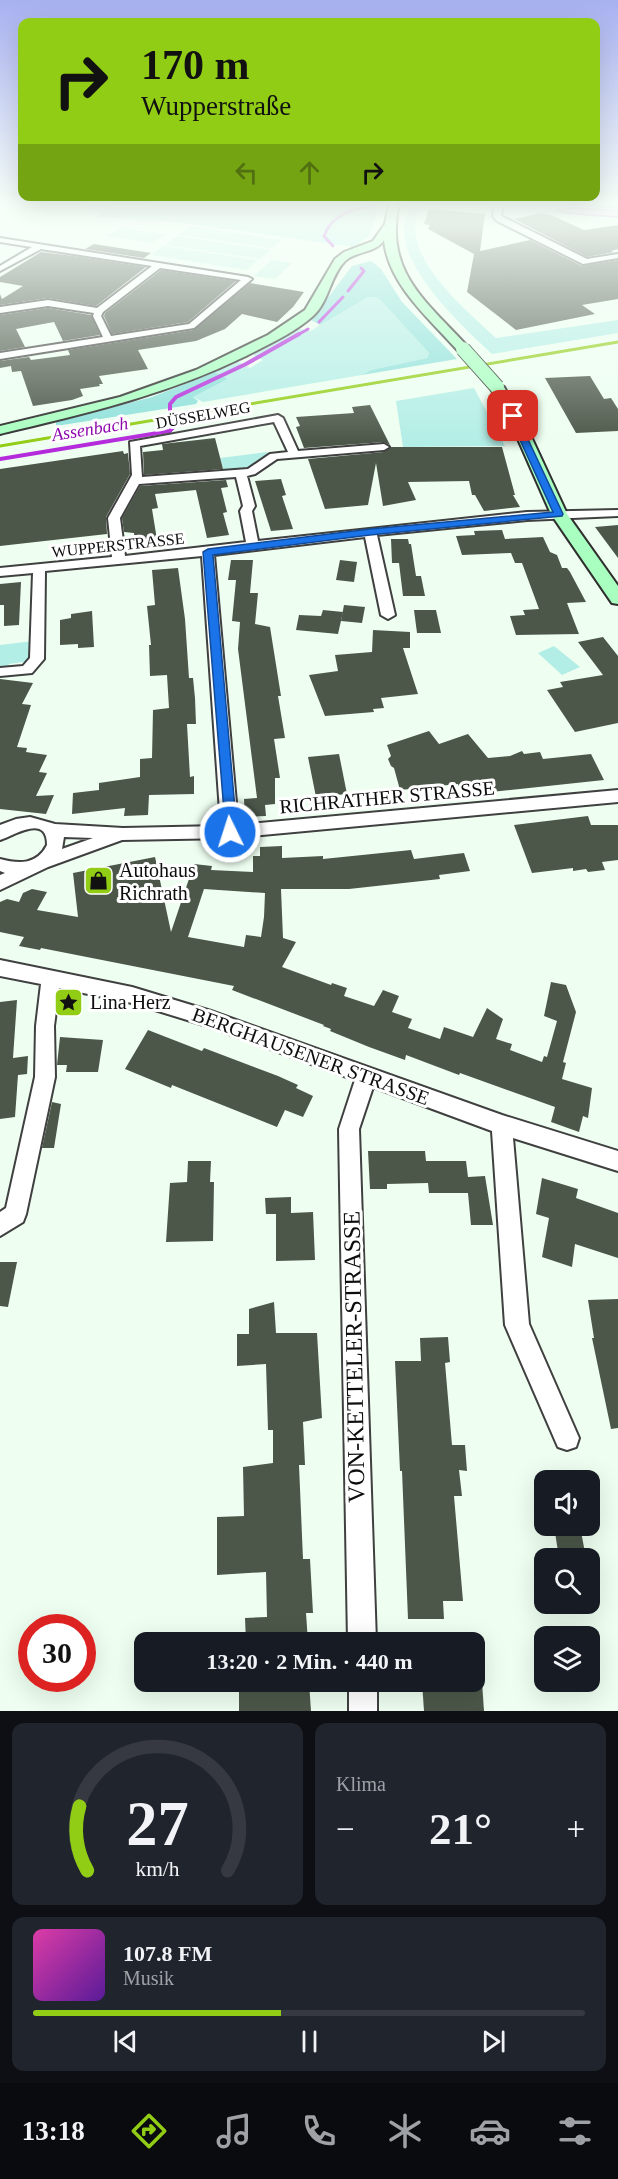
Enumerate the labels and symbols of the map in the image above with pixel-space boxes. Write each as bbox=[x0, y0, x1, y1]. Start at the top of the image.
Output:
pin bbox=[487, 390, 538, 441]
street label: DÜSSELWEG bbox=[154, 398, 252, 432]
water label: Assenbach bbox=[49, 413, 130, 445]
street label: WUPPERSTRASSE bbox=[51, 530, 185, 560]
street label: RICHRATHER STRASSE bbox=[278, 777, 496, 817]
position arrow bbox=[198, 800, 262, 864]
place label: Autohaus Richrath bbox=[119, 859, 196, 904]
shop icon: Autohaus Richrath bbox=[82, 865, 114, 897]
place icon: Lina Herz bbox=[53, 986, 85, 1018]
place label: Lina Herz bbox=[90, 991, 171, 1013]
street label: BERGHAUSENER STRASSE bbox=[189, 1003, 433, 1109]
street label: VON-KETTELER-STRASSE bbox=[338, 1211, 370, 1503]
speed limit sign: 30 bbox=[18, 1614, 96, 1692]

